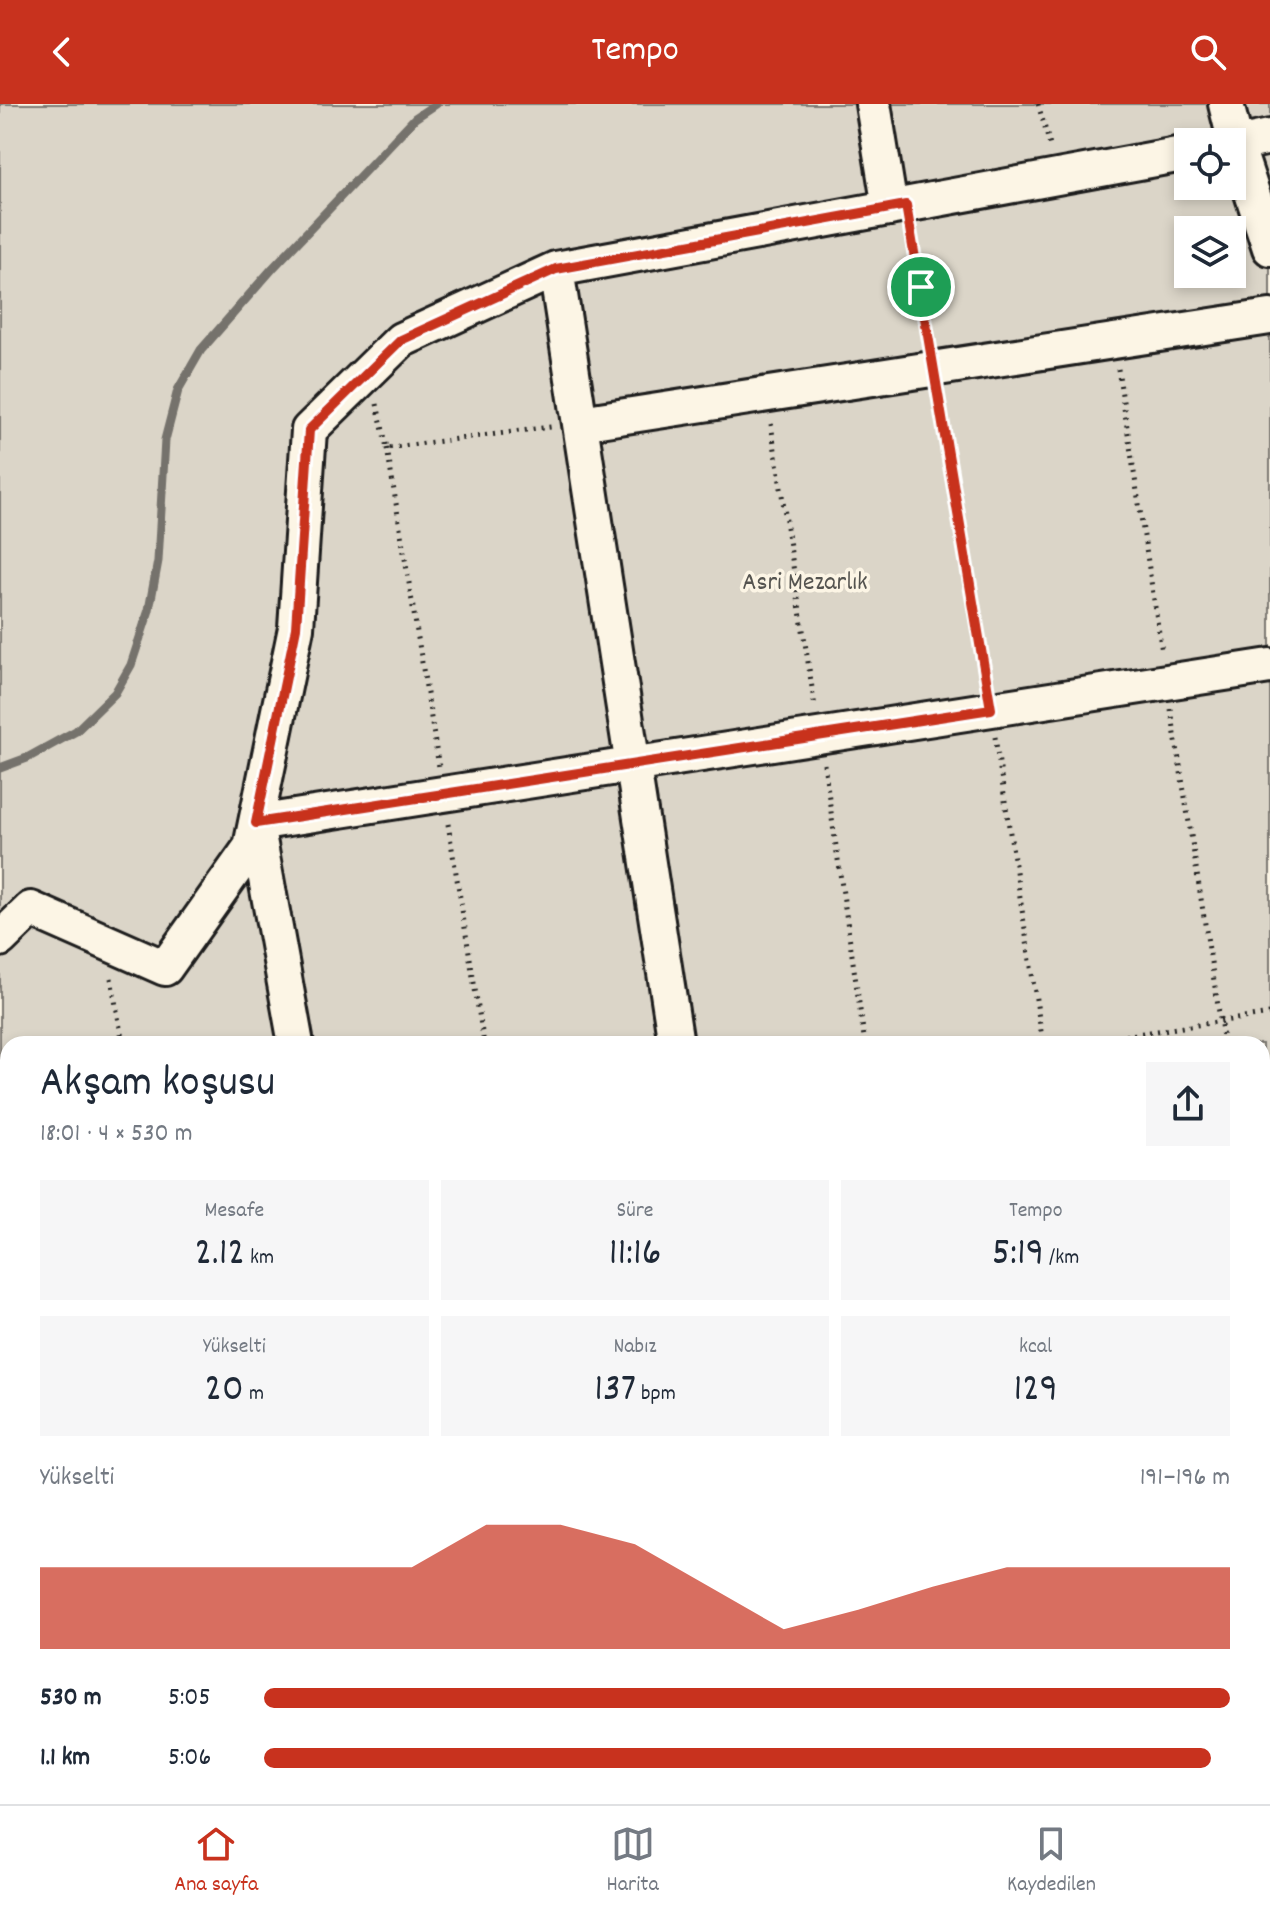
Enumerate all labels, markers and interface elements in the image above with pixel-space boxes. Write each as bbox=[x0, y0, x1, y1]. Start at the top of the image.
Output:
text: Tempo bbox=[591, 26, 679, 78]
icon: back bbox=[40, 30, 84, 74]
icon: search bbox=[1186, 30, 1230, 74]
map controls bbox=[1174, 128, 1246, 288]
button: locate bbox=[1174, 128, 1246, 200]
button: layers bbox=[1174, 216, 1246, 288]
pin bbox=[887, 253, 955, 321]
icon: arrive bbox=[899, 265, 943, 309]
park label: Asri Mezarlık bbox=[742, 565, 868, 602]
text: Akşam koşusu bbox=[40, 1054, 275, 1117]
button: share bbox=[1146, 1062, 1230, 1146]
text: 18:01 · 4 × 530 m bbox=[40, 1116, 193, 1153]
text: Mesafe bbox=[205, 1196, 264, 1227]
text: Süre bbox=[616, 1196, 654, 1227]
text: Tempo bbox=[1009, 1196, 1062, 1227]
text: 2.12 bbox=[195, 1227, 245, 1284]
text: 11:16 bbox=[609, 1227, 661, 1284]
text: 5:19 bbox=[992, 1227, 1044, 1284]
text: km bbox=[245, 1243, 274, 1274]
text: /km bbox=[1044, 1243, 1080, 1274]
text: Yükselti bbox=[203, 1332, 266, 1363]
text: Nabız bbox=[613, 1332, 657, 1363]
text: kcal bbox=[1019, 1332, 1052, 1363]
text: 20 bbox=[205, 1363, 244, 1420]
text: 137 bbox=[594, 1363, 636, 1420]
text: 129 bbox=[1013, 1363, 1058, 1420]
text: m bbox=[244, 1379, 264, 1410]
text: bpm bbox=[636, 1379, 676, 1410]
text: Yükselti bbox=[40, 1460, 114, 1497]
text: 191–196 m bbox=[1140, 1460, 1230, 1497]
text: 530 m bbox=[40, 1680, 102, 1717]
text: 5:05 bbox=[168, 1680, 211, 1717]
text: 1.1 km bbox=[40, 1740, 90, 1777]
text: 5:06 bbox=[168, 1740, 211, 1777]
tab: Ana sayfa bbox=[174, 1822, 258, 1901]
tab: Harita bbox=[607, 1822, 659, 1901]
tab: Kaydedilen bbox=[1007, 1822, 1096, 1901]

